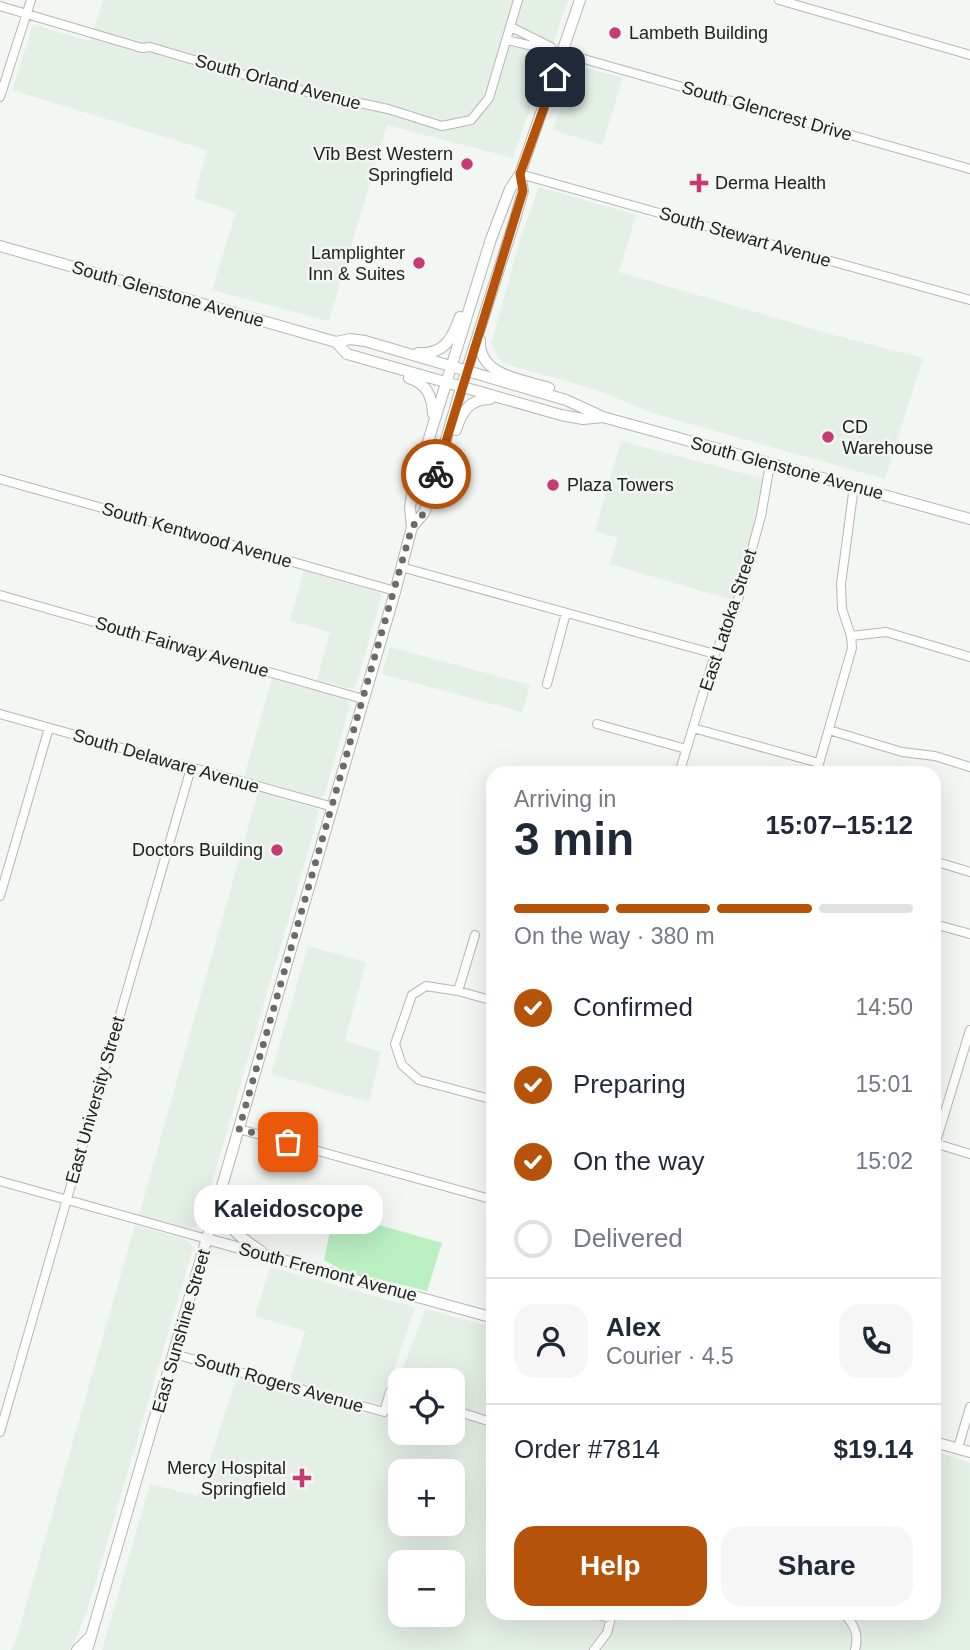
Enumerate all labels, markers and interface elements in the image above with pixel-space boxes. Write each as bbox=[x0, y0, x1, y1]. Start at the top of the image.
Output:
place label: Lambeth Building bbox=[629, 23, 768, 43]
marker: Lambeth Building bbox=[607, 25, 623, 41]
pin bbox=[525, 47, 585, 107]
street label: South Orland Avenue bbox=[193, 50, 363, 114]
icon: home bbox=[536, 58, 574, 96]
street label: South Glencrest Drive bbox=[680, 77, 854, 145]
place label: Vīb Best Western Springfield bbox=[313, 144, 453, 185]
marker: Vīb Best Western Springfield bbox=[459, 156, 475, 172]
marker: Derma Health bbox=[689, 173, 709, 193]
place label: Derma Health bbox=[715, 173, 826, 193]
street label: South Stewart Avenue bbox=[657, 203, 833, 271]
place label: Lamplighter Inn & Suites bbox=[308, 243, 405, 284]
marker: Lamplighter Inn & Suites bbox=[411, 255, 427, 271]
street label: South Glenstone Avenue bbox=[70, 257, 266, 331]
place label: CD Warehouse bbox=[842, 417, 933, 458]
marker: CD Warehouse bbox=[820, 429, 836, 445]
street label: South Glenstone Avenue bbox=[688, 433, 886, 503]
courier bbox=[401, 439, 471, 509]
icon: bike bbox=[417, 455, 455, 493]
place label: Plaza Towers bbox=[567, 475, 674, 495]
marker: Plaza Towers bbox=[545, 477, 561, 493]
street label: South Kentwood Avenue bbox=[100, 498, 294, 572]
street label: East Latoka Street bbox=[696, 546, 760, 694]
street label: South Fairway Avenue bbox=[93, 613, 271, 681]
street label: South Delaware Avenue bbox=[71, 725, 261, 797]
text: Arriving in bbox=[514, 786, 616, 812]
text: 15:07–15:12 bbox=[766, 810, 913, 840]
text: 3 min bbox=[514, 813, 634, 865]
place label: Doctors Building bbox=[132, 840, 263, 860]
marker: Doctors Building bbox=[269, 842, 285, 858]
text: On the way · 380 m bbox=[514, 923, 715, 949]
icon: check bbox=[514, 989, 552, 1027]
text: Confirmed bbox=[573, 992, 693, 1022]
text: 14:50 bbox=[855, 994, 913, 1020]
street label: East University Street bbox=[62, 1014, 128, 1186]
icon: check bbox=[514, 1066, 552, 1104]
text: Preparing bbox=[573, 1069, 686, 1099]
text: 15:01 bbox=[855, 1071, 913, 1097]
pin bbox=[258, 1112, 318, 1172]
icon: bag bbox=[269, 1123, 307, 1161]
icon: check bbox=[514, 1143, 552, 1181]
text: On the way bbox=[573, 1146, 705, 1176]
text: 15:02 bbox=[855, 1148, 913, 1174]
callout: Kaleidoscope bbox=[194, 1184, 382, 1233]
text: Kaleidoscope bbox=[214, 1196, 363, 1222]
text: Delivered bbox=[573, 1223, 683, 1253]
street label: South Fremont Avenue bbox=[237, 1239, 419, 1305]
street label: East Sunshine Street bbox=[148, 1247, 214, 1415]
button: person bbox=[514, 1304, 588, 1378]
button: phone bbox=[839, 1304, 913, 1378]
text: Alex bbox=[606, 1312, 661, 1342]
text: Courier · 4.5 bbox=[606, 1343, 734, 1369]
street label: South Rogers Avenue bbox=[192, 1349, 366, 1417]
map controls bbox=[388, 1368, 465, 1627]
button: locate bbox=[388, 1368, 465, 1445]
text: Order #7814 bbox=[514, 1434, 660, 1464]
text: $19.14 bbox=[833, 1434, 913, 1464]
place label: Mercy Hospital Springfield bbox=[167, 1458, 286, 1499]
button: + bbox=[388, 1459, 465, 1536]
marker: Mercy Hospital Springfield bbox=[292, 1468, 312, 1488]
button: Help bbox=[514, 1526, 707, 1606]
button: Share bbox=[721, 1526, 913, 1606]
button: − bbox=[388, 1550, 465, 1627]

